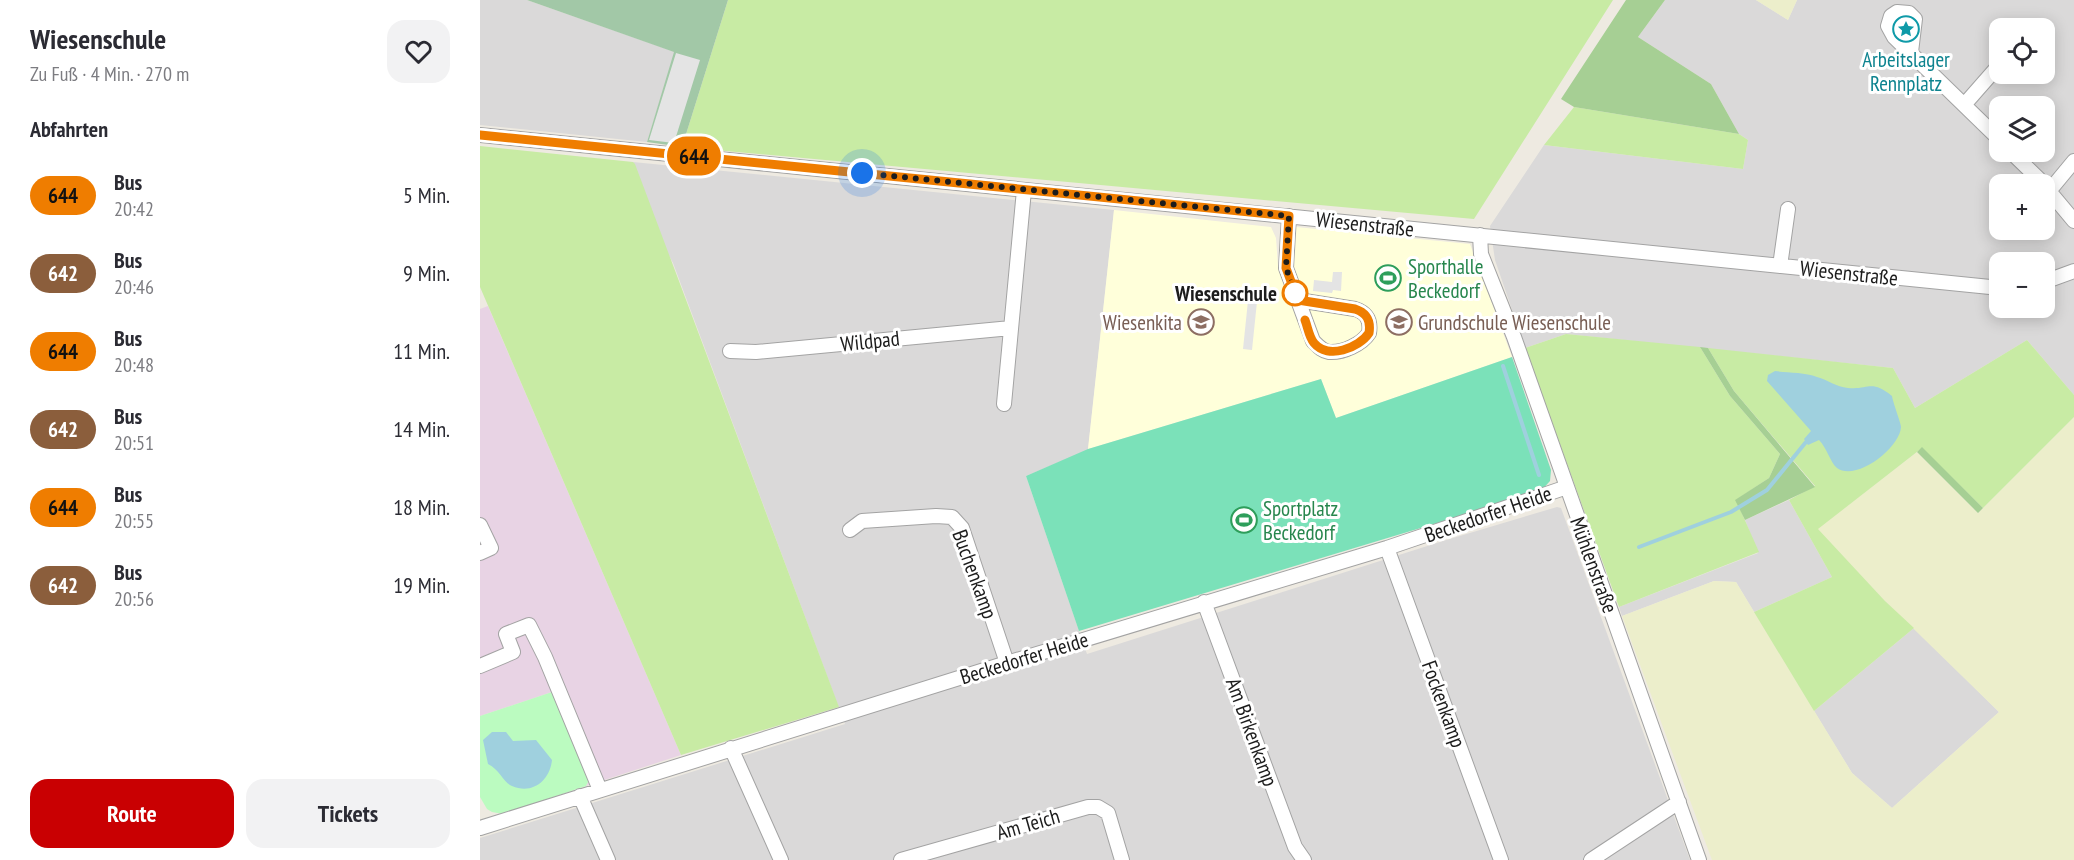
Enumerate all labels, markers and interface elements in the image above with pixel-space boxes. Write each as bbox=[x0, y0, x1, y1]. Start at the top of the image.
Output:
place icon: Arbeitslager Rennplatz bbox=[1891, 14, 1921, 44]
map controls bbox=[1989, 18, 2055, 318]
button: locate bbox=[1989, 18, 2055, 84]
text: Wiesenschule bbox=[30, 20, 166, 57]
button: heart bbox=[387, 20, 450, 83]
place label: Arbeitslager Rennplatz bbox=[1862, 46, 1950, 97]
text: Zu Fuß · 4 Min. · 270 m bbox=[30, 61, 189, 87]
button: layers bbox=[1989, 96, 2055, 162]
text: Abfahrten bbox=[30, 115, 108, 143]
line badge: 644 bbox=[660, 136, 728, 176]
text: 644 bbox=[679, 143, 709, 170]
your location bbox=[847, 158, 877, 188]
text: Bus bbox=[114, 168, 142, 196]
button: + bbox=[1989, 174, 2055, 240]
text: 5 Min. bbox=[403, 181, 450, 209]
text: 644 bbox=[48, 182, 78, 209]
text: 20:42 bbox=[114, 196, 154, 222]
street label: Wiesenstraße bbox=[1315, 205, 1415, 243]
text: Bus bbox=[114, 246, 142, 274]
button: − bbox=[1989, 252, 2055, 318]
place label: Sporthalle Beckedorf bbox=[1408, 253, 1483, 304]
street label: Wiesenstraße bbox=[1799, 254, 1899, 292]
text: 9 Min. bbox=[403, 259, 450, 287]
text: 642 bbox=[48, 260, 78, 287]
sports icon: Sporthalle Beckedorf bbox=[1373, 263, 1403, 293]
text: 20:46 bbox=[114, 274, 154, 300]
place label: Wiesenschule bbox=[1174, 280, 1277, 307]
marker: Wiesenschule bbox=[1282, 280, 1308, 306]
school or university icon: Wiesenkita bbox=[1186, 307, 1216, 337]
school or university icon: Grundschule Wiesenschule bbox=[1384, 307, 1414, 337]
place label: Wiesenkita bbox=[1103, 309, 1182, 336]
place label: Grundschule Wiesenschule bbox=[1418, 309, 1611, 336]
text: Bus bbox=[114, 324, 142, 352]
street label: Wildpad bbox=[839, 324, 901, 358]
text: 11 Min. bbox=[393, 337, 450, 365]
text: 644 bbox=[48, 338, 78, 365]
text: 20:48 bbox=[114, 352, 154, 378]
text: Bus bbox=[114, 402, 142, 430]
text: 14 Min. bbox=[393, 415, 450, 443]
text: 642 bbox=[48, 416, 78, 443]
text: 20:51 bbox=[114, 430, 154, 456]
text: Bus bbox=[114, 480, 142, 508]
street label: Beckedorfer Heide bbox=[1421, 480, 1555, 548]
text: 18 Min. bbox=[393, 493, 450, 521]
text: 644 bbox=[48, 494, 78, 521]
place label: Sportplatz Beckedorf bbox=[1263, 495, 1338, 546]
sports icon: Sportplatz Beckedorf bbox=[1229, 505, 1259, 535]
text: 20:55 bbox=[114, 508, 154, 534]
street label: Mühlenstraße bbox=[1564, 513, 1624, 617]
street label: Buchenkamp bbox=[946, 526, 1004, 622]
text: Bus bbox=[114, 558, 142, 586]
text: 19 Min. bbox=[393, 571, 450, 599]
text: 642 bbox=[48, 572, 78, 599]
text: 20:56 bbox=[114, 586, 154, 612]
street label: Beckedorfer Heide bbox=[957, 626, 1091, 690]
street label: Fockenkamp bbox=[1416, 657, 1472, 751]
street label: Am Birkenkamp bbox=[1220, 674, 1284, 790]
button: Route bbox=[30, 779, 234, 848]
button: Tickets bbox=[246, 779, 450, 848]
street label: Am Teich bbox=[993, 802, 1063, 846]

